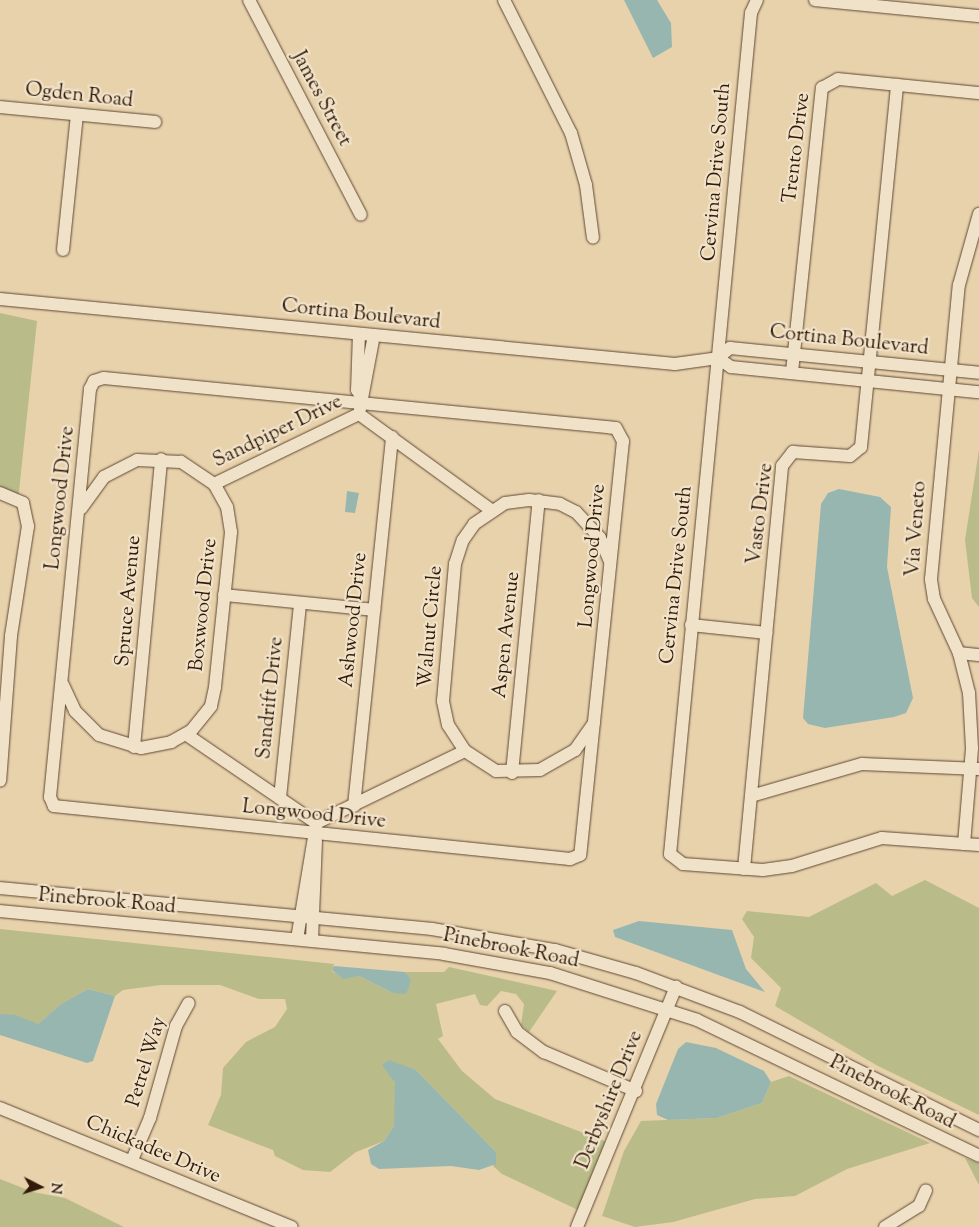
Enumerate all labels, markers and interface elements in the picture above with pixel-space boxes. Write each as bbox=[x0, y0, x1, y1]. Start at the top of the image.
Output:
street label: James Street bbox=[286, 47, 356, 151]
street label: Ogden Road bbox=[24, 78, 134, 114]
street label: Cervina Drive South bbox=[697, 82, 737, 262]
street label: Trento Drive bbox=[778, 92, 816, 204]
street label: Cortina Boulevard bbox=[280, 295, 442, 335]
street label: Cortina Boulevard bbox=[768, 321, 930, 361]
street label: Sandpiper Drive bbox=[209, 390, 347, 474]
street label: Longwood Drive bbox=[42, 425, 80, 571]
street label: Vasto Drive bbox=[743, 462, 779, 566]
street label: Via Veneto bbox=[902, 480, 932, 578]
street label: Longwood Drive bbox=[575, 483, 611, 629]
street label: Cervina Drive South bbox=[656, 485, 698, 665]
street label: Spruce Avenue bbox=[111, 534, 147, 668]
street label: Boxwood Drive bbox=[185, 537, 223, 673]
street label: Ashwood Drive bbox=[335, 551, 373, 689]
street label: Walnut Circle bbox=[414, 565, 448, 689]
street label: Aspen Avenue bbox=[488, 570, 526, 700]
street label: Sandrift Drive bbox=[253, 636, 289, 760]
street label: Longwood Drive bbox=[241, 796, 387, 834]
street label: Pinebrook Road bbox=[37, 884, 177, 920]
street label: Pinebrook Road bbox=[441, 924, 581, 974]
street label: Petrel Way bbox=[122, 1014, 172, 1110]
street label: Derbyshire Drive bbox=[571, 1027, 649, 1173]
street label: Pinebrook Road bbox=[825, 1051, 959, 1135]
street label: Chickadee Drive bbox=[82, 1111, 224, 1189]
north arrow bbox=[15, 1162, 65, 1212]
text: N bbox=[44, 1182, 65, 1195]

